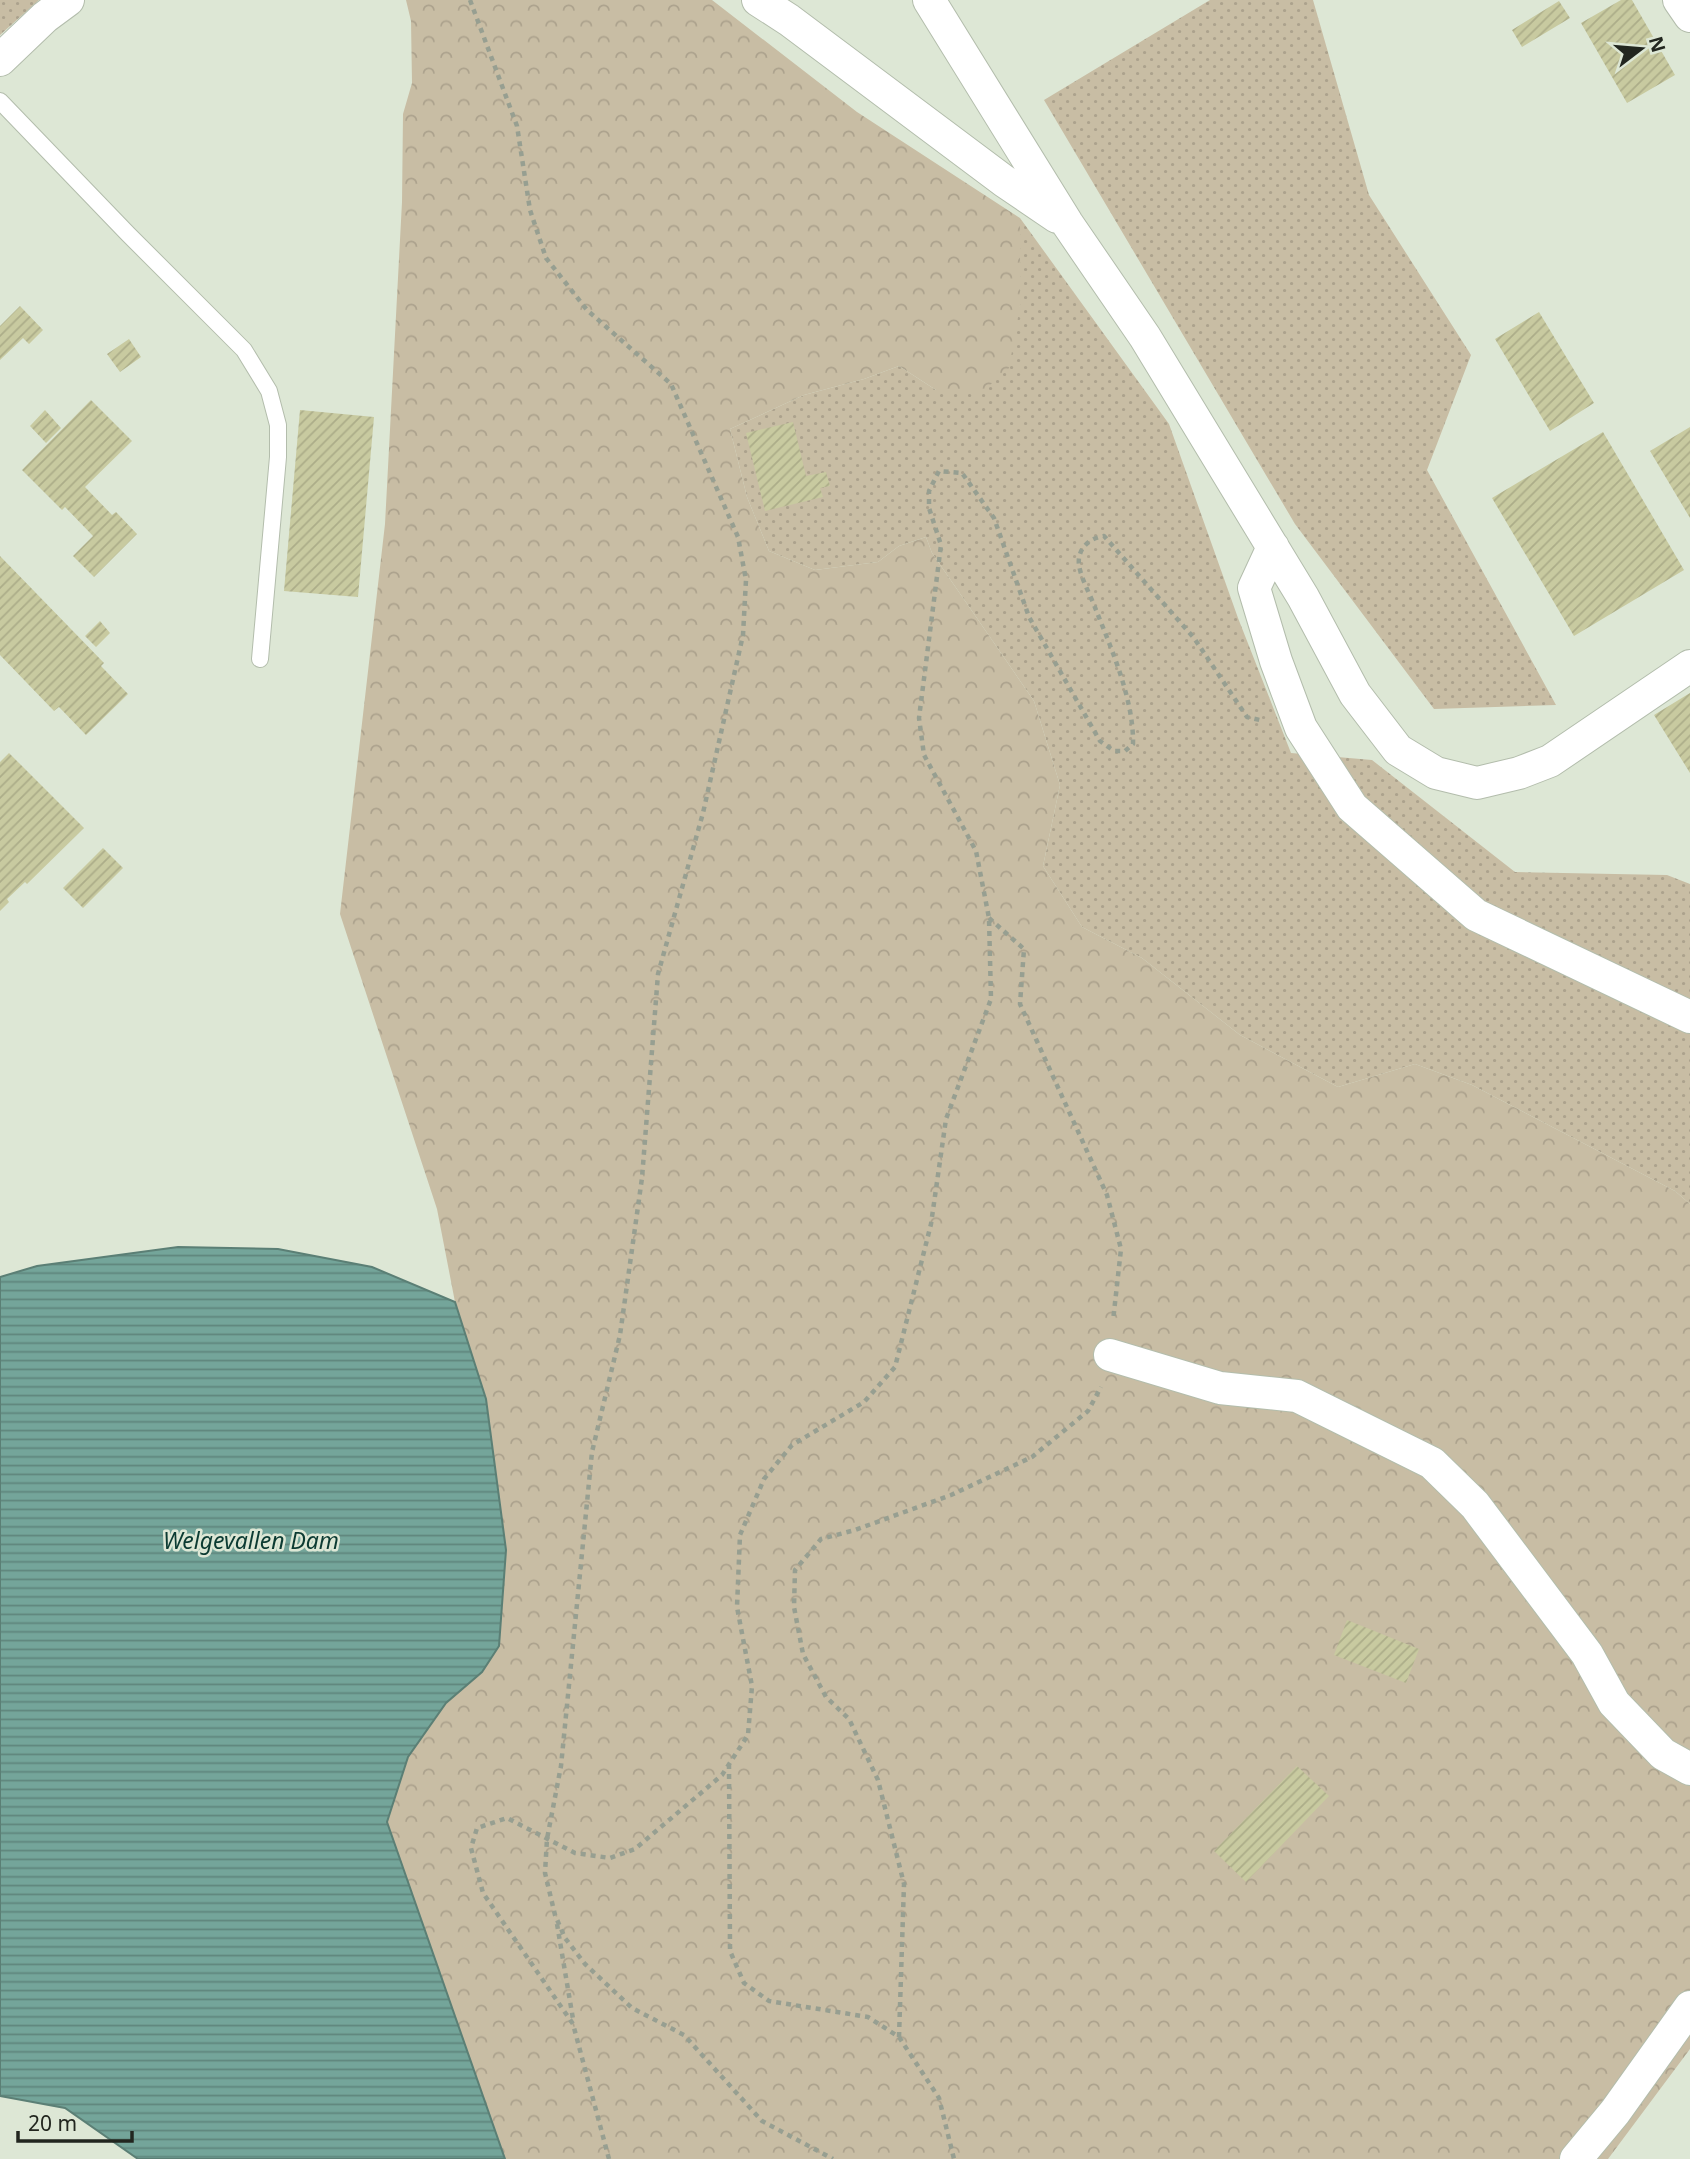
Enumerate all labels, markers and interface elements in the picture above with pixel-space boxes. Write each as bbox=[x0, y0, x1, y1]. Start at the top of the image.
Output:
north arrow bbox=[1606, 14, 1676, 84]
text: N bbox=[1643, 33, 1672, 55]
water label: Welgevallen Dam bbox=[163, 1524, 339, 1556]
scale bar bbox=[18, 2100, 131, 2144]
text: 20 m bbox=[28, 2109, 77, 2137]

